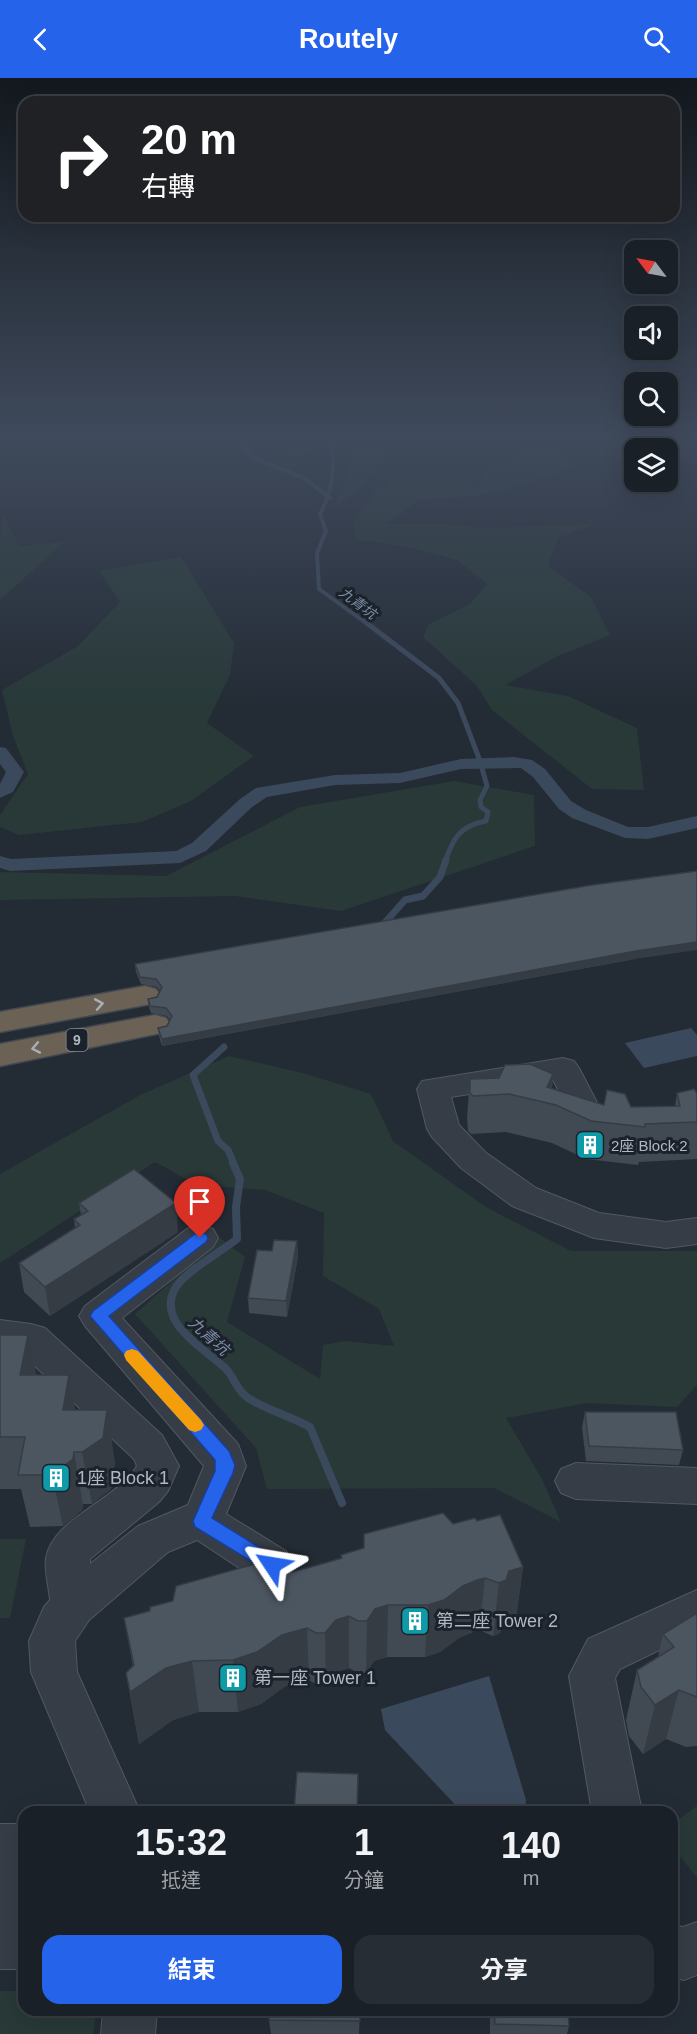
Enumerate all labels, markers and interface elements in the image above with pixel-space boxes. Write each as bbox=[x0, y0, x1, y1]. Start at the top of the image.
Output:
icon: back bbox=[24, 23, 57, 56]
icon: search bbox=[640, 23, 673, 56]
text: Routely bbox=[299, 24, 398, 54]
text: 20 m bbox=[141, 116, 237, 163]
icon: right bbox=[42, 120, 120, 198]
text: 右轉 bbox=[141, 172, 195, 202]
north arrow bbox=[624, 240, 678, 294]
map controls bbox=[624, 240, 678, 492]
button: sound bbox=[624, 306, 678, 360]
button: search bbox=[624, 372, 678, 426]
button: layers bbox=[624, 438, 678, 492]
water label: 九青坑 bbox=[336, 584, 381, 623]
one-way arrow bbox=[94, 998, 104, 1011]
road number: 9 bbox=[66, 1029, 88, 1051]
one-way arrow bbox=[31, 1041, 41, 1054]
building icon: 2座 Block 2 bbox=[574, 1129, 606, 1161]
place label: 2座 Block 2 bbox=[611, 1137, 688, 1154]
pin bbox=[174, 1176, 225, 1238]
icon: arrive bbox=[183, 1185, 216, 1218]
water label: 九青坑 bbox=[185, 1314, 234, 1360]
building icon: 1座 Block 1 bbox=[40, 1462, 72, 1494]
place label: 1座 Block 1 bbox=[77, 1468, 169, 1488]
position arrow bbox=[240, 1533, 304, 1597]
building icon: 第二座 Tower 2 bbox=[399, 1605, 431, 1637]
place label: 第二座 Tower 2 bbox=[436, 1611, 558, 1631]
building icon: 第一座 Tower 1 bbox=[217, 1662, 249, 1694]
place label: 第一座 Tower 1 bbox=[254, 1668, 376, 1688]
text: 15:32 bbox=[135, 1822, 227, 1863]
text: 1 bbox=[354, 1822, 374, 1863]
text: 140 bbox=[501, 1825, 561, 1866]
text: m bbox=[523, 1867, 539, 1889]
text: 抵達 bbox=[161, 1869, 201, 1891]
text: 分鐘 bbox=[344, 1869, 384, 1891]
button: 結束 bbox=[42, 1935, 342, 2004]
button: 分享 bbox=[354, 1935, 654, 2004]

